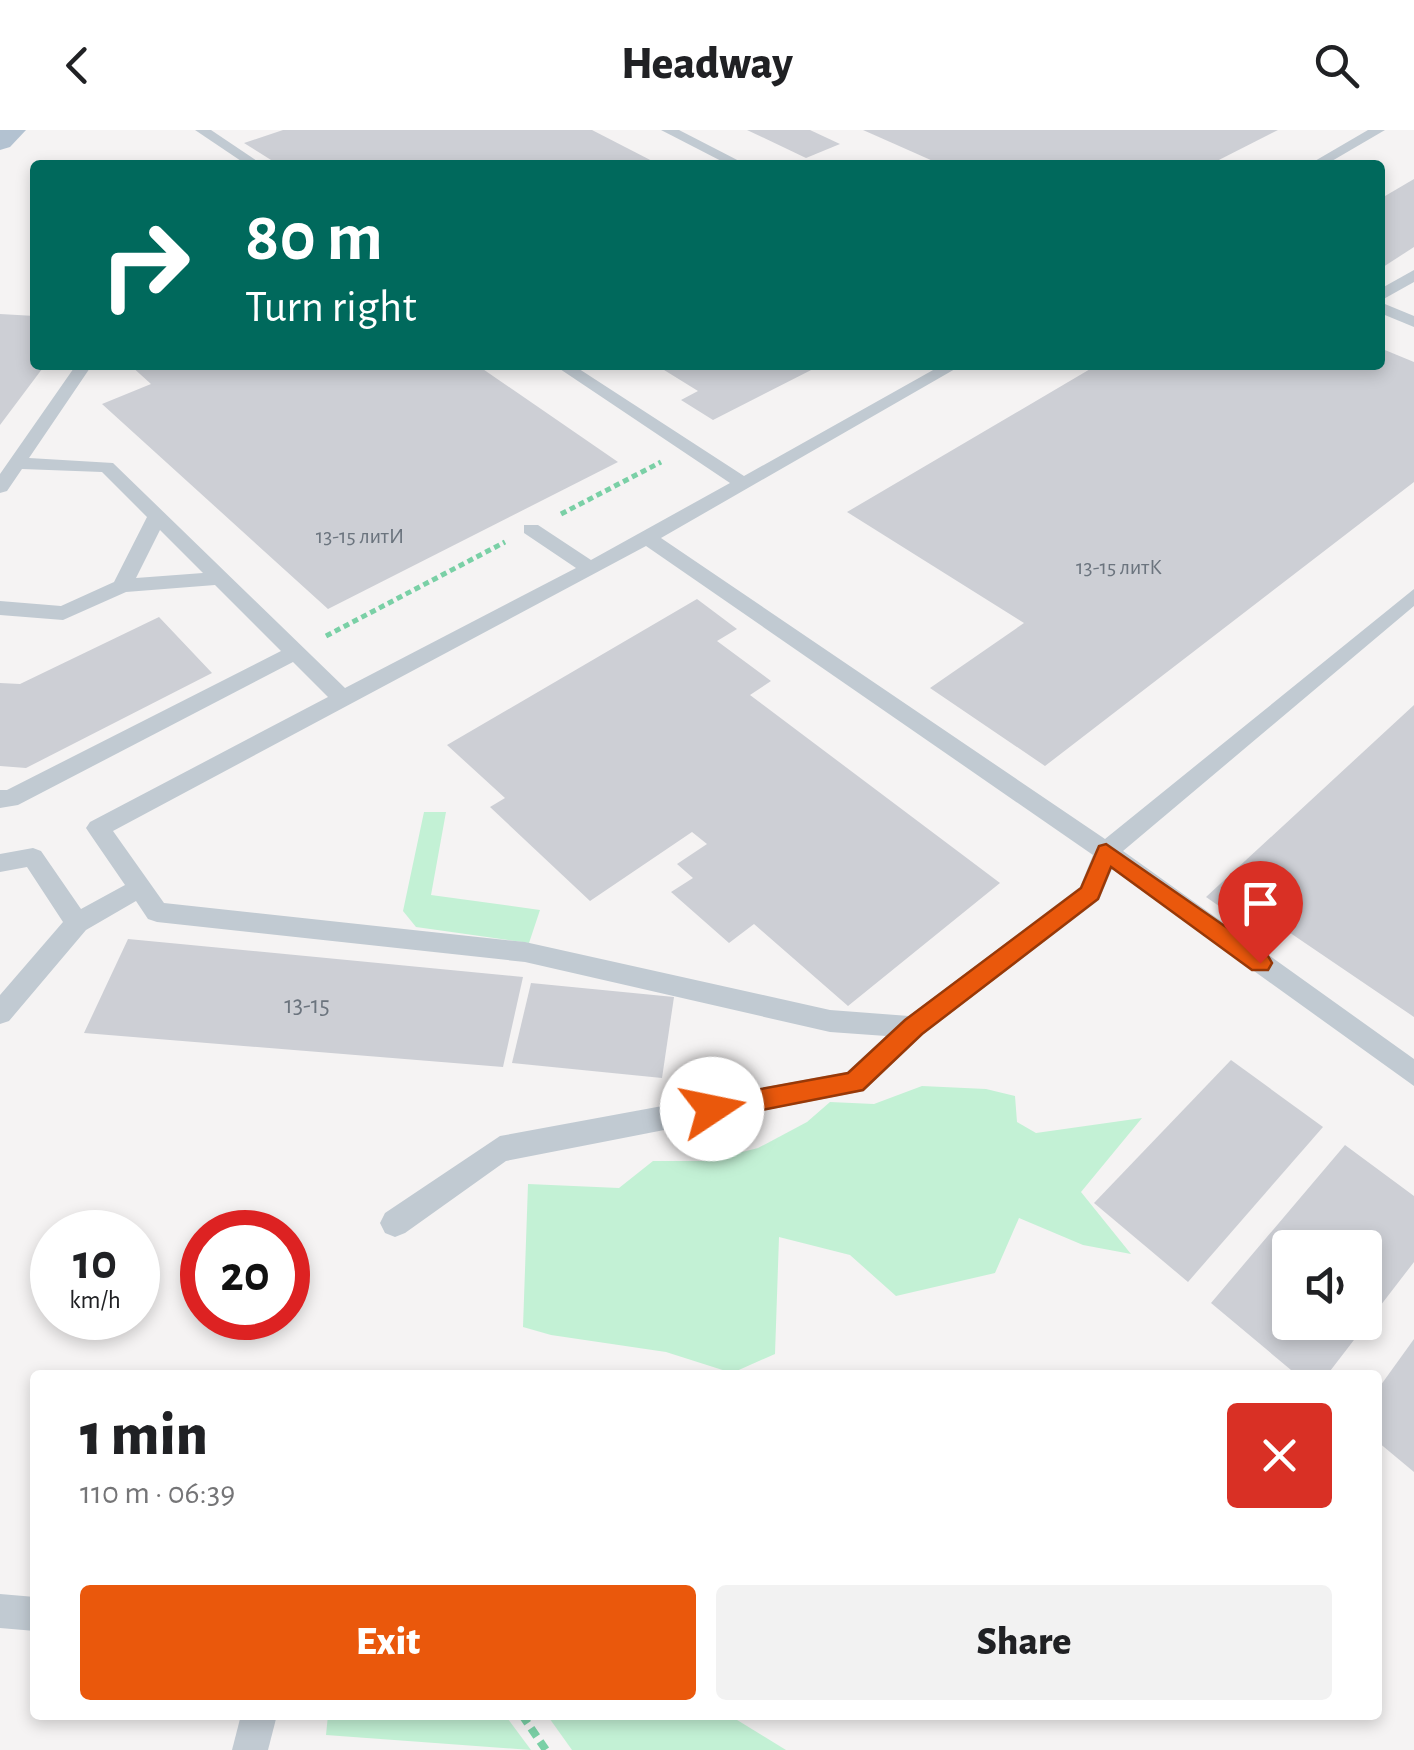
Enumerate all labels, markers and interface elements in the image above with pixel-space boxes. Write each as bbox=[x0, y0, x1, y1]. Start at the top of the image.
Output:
icon: back bbox=[50, 38, 105, 93]
icon: search bbox=[1309, 38, 1364, 93]
text: Headway bbox=[621, 42, 793, 87]
icon: right bbox=[80, 200, 210, 330]
text: 80 m bbox=[245, 203, 383, 273]
text: Turn right bbox=[245, 285, 417, 330]
house number: 13-15 литИ bbox=[316, 525, 404, 547]
house number: 13-15 литК bbox=[1076, 556, 1162, 578]
pin bbox=[1218, 861, 1303, 964]
icon: arrive bbox=[1233, 876, 1288, 931]
house number: 13-15 bbox=[284, 993, 330, 1018]
position arrow bbox=[660, 1057, 764, 1161]
speed limit sign: 20 bbox=[180, 1210, 310, 1340]
map controls bbox=[1272, 1230, 1382, 1340]
button: sound bbox=[1272, 1230, 1382, 1340]
text: 10 bbox=[73, 1238, 117, 1288]
text: km/h bbox=[69, 1288, 121, 1313]
button: close bbox=[1227, 1403, 1332, 1508]
text: 1 min bbox=[80, 1406, 208, 1466]
text: 110 m · 06:39 bbox=[80, 1477, 235, 1509]
button: Exit bbox=[80, 1585, 696, 1700]
button: Share bbox=[716, 1585, 1332, 1700]

